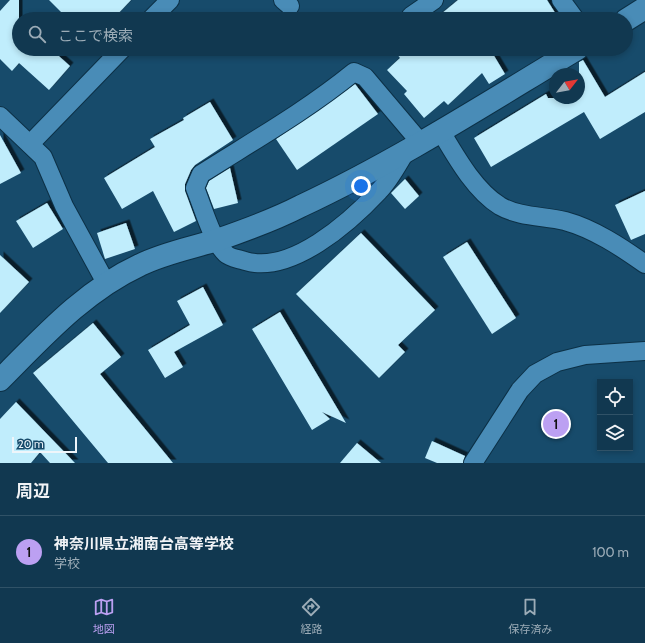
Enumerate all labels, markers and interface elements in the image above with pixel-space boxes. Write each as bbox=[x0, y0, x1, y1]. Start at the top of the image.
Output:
search box bbox=[12, 12, 633, 56]
icon: search bbox=[26, 23, 48, 45]
text: ここで検索 bbox=[58, 27, 133, 45]
north arrow bbox=[549, 68, 585, 104]
your location bbox=[351, 176, 371, 196]
map controls bbox=[597, 379, 633, 451]
button: locate bbox=[597, 379, 633, 415]
pin: 1 bbox=[543, 409, 569, 439]
button: layers bbox=[597, 415, 633, 451]
scale bar bbox=[12, 435, 77, 454]
text: 20 m bbox=[18, 437, 44, 451]
text: 周辺 bbox=[16, 481, 50, 501]
text: 神奈川県立湘南台高等学校 bbox=[54, 535, 234, 553]
text: 1 bbox=[27, 544, 31, 560]
text: 100 m bbox=[592, 544, 629, 560]
text: 学校 bbox=[54, 555, 80, 571]
tab: 地図 bbox=[93, 596, 115, 636]
tab: 経路 bbox=[300, 596, 322, 636]
tab: 保存済み bbox=[508, 596, 552, 636]

